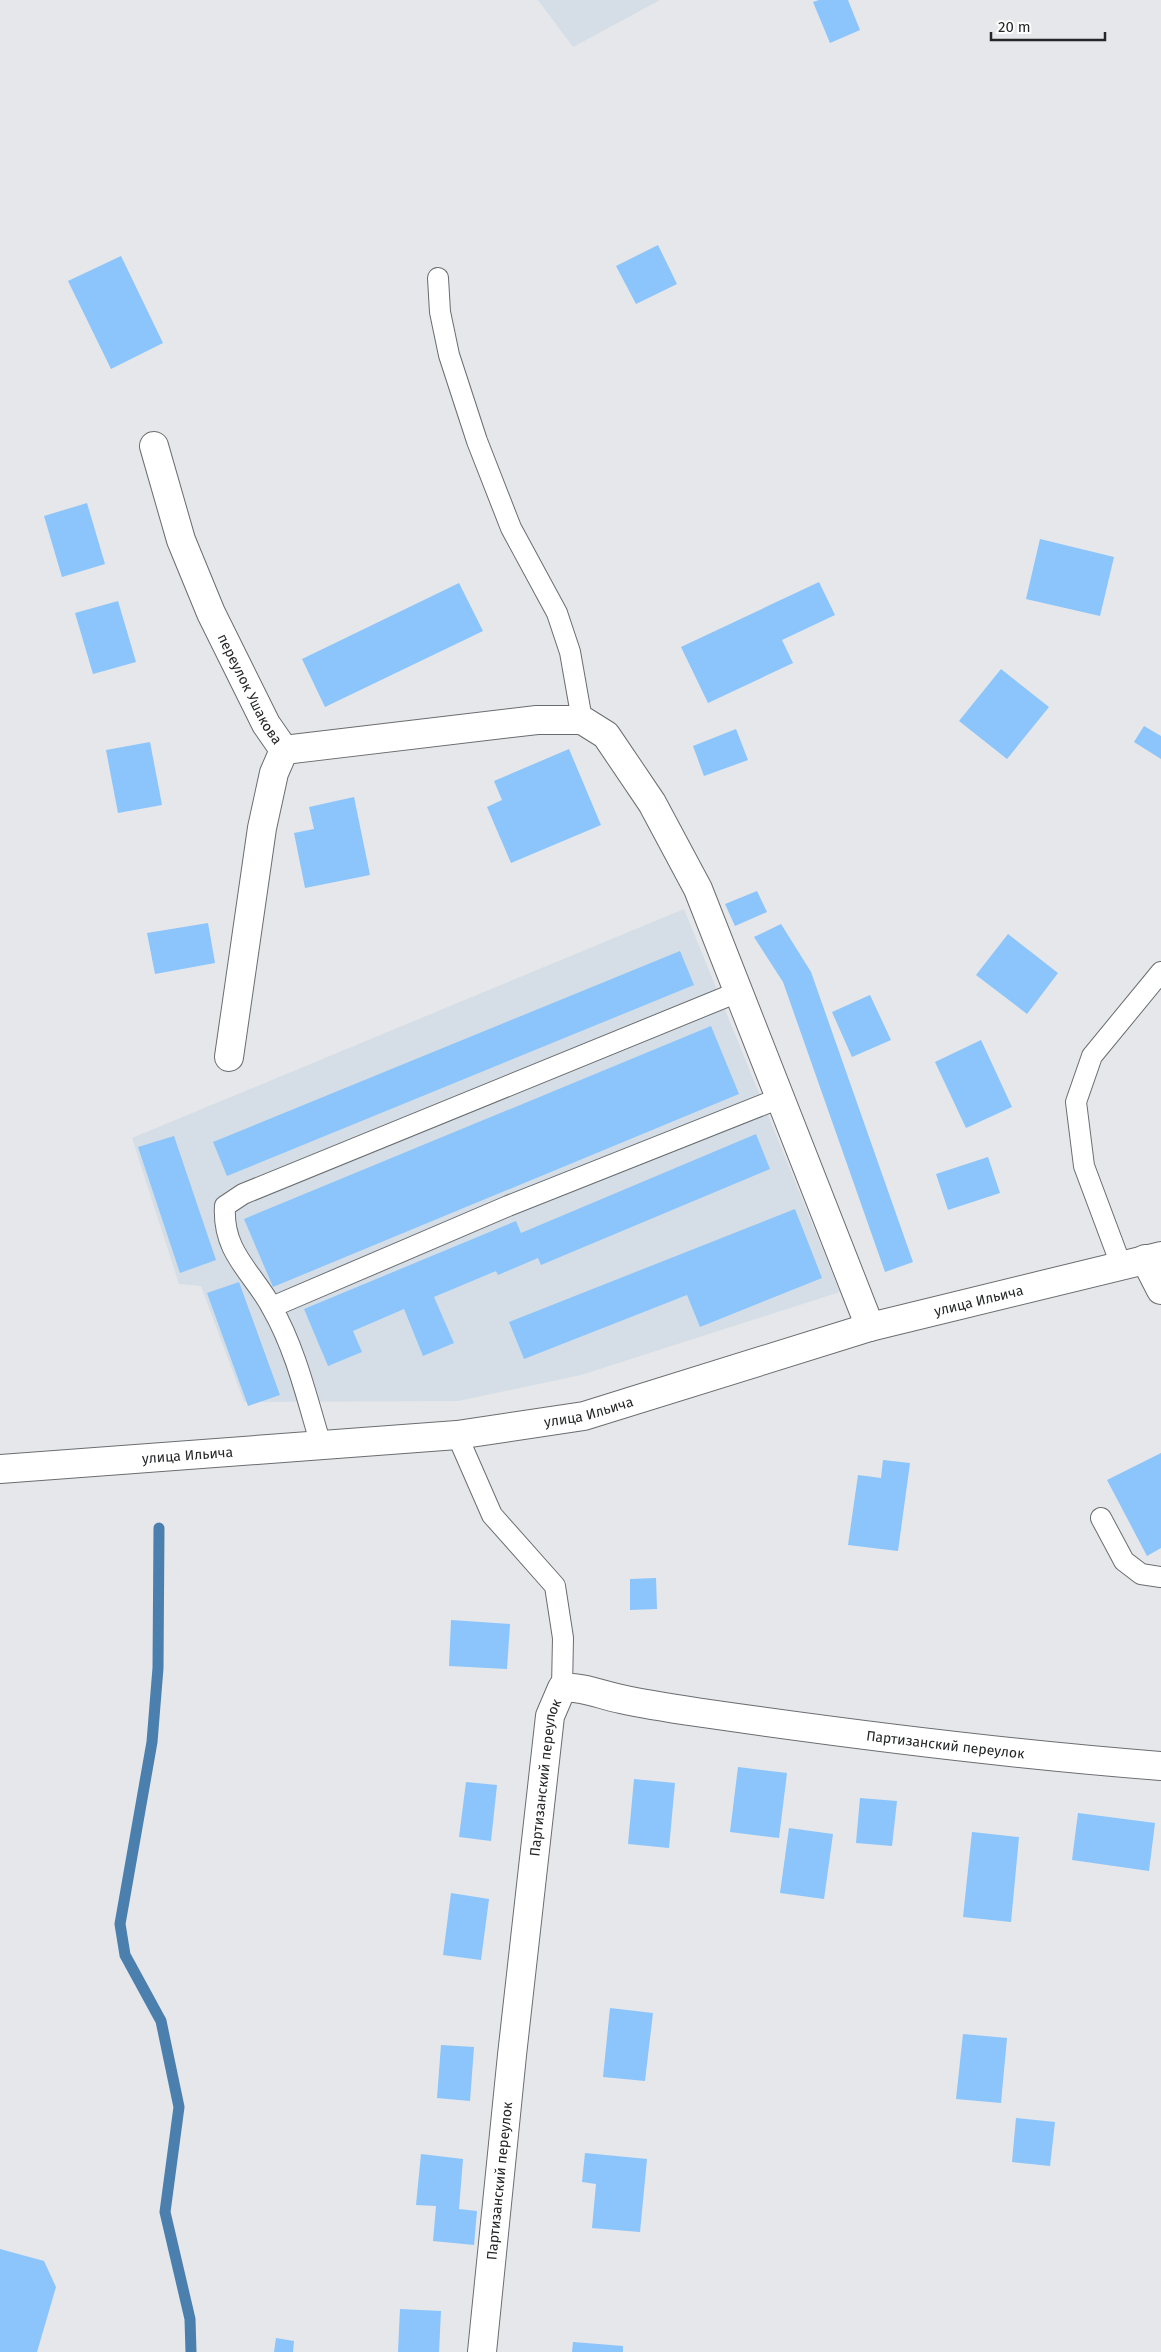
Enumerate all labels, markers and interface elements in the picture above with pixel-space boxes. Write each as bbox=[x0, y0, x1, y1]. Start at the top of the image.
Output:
scale bar bbox=[991, 10, 1105, 42]
text: 20 m bbox=[998, 18, 1031, 36]
street label: переулок Ушакова bbox=[214, 631, 285, 748]
street label: улица Ильича bbox=[932, 1282, 1025, 1320]
street label: улица Ильича bbox=[543, 1393, 635, 1431]
street label: улица Ильича bbox=[141, 1444, 234, 1467]
street label: Партизанский переулок bbox=[526, 1696, 566, 1857]
street label: Партизанский переулок bbox=[865, 1727, 1026, 1763]
street label: Партизанский переулок bbox=[483, 2100, 516, 2261]

